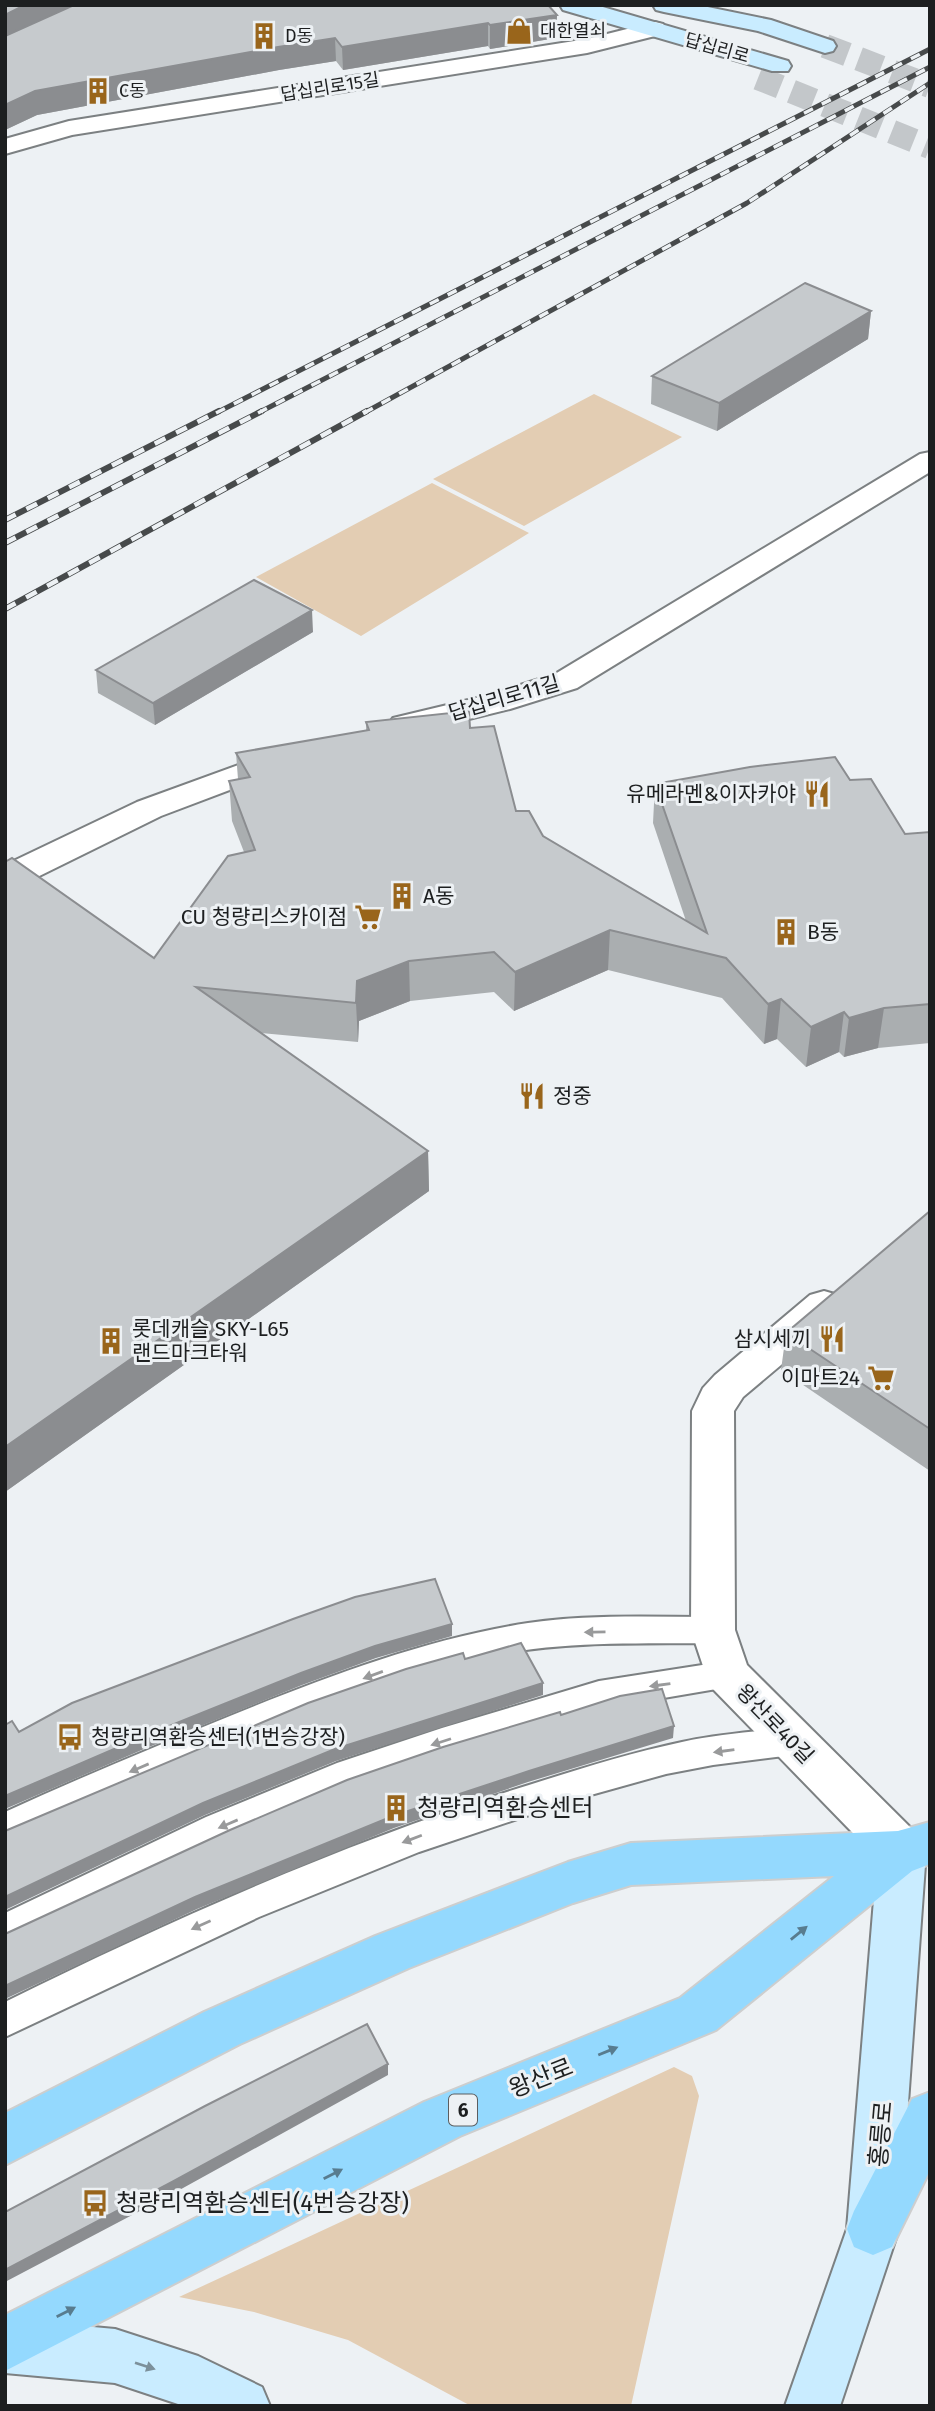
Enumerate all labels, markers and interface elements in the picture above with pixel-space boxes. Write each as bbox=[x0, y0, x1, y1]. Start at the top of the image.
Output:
shop icon: 대한열쇠 bbox=[504, 16, 534, 46]
place label: 대한열쇠 bbox=[540, 20, 606, 42]
building icon: D동 bbox=[249, 21, 279, 51]
place label: D동 bbox=[285, 25, 313, 47]
street label: 답십리로 bbox=[682, 28, 752, 68]
street label: 답십리로15길 bbox=[279, 68, 381, 106]
building icon: C동 bbox=[83, 76, 113, 106]
place label: C동 bbox=[119, 80, 146, 102]
street label: 답십리로11길 bbox=[445, 670, 563, 726]
restaurant icon: 유메라멘&이자카야 bbox=[802, 779, 832, 809]
place label: 유메라멘&이자카야 bbox=[626, 781, 796, 807]
building icon: A동 bbox=[387, 881, 417, 911]
place label: A동 bbox=[423, 883, 454, 909]
supermarket icon: CU 청량리스카이점 bbox=[353, 902, 383, 932]
place label: CU 청량리스카이점 bbox=[181, 904, 347, 930]
building icon: B동 bbox=[771, 917, 801, 947]
place label: B동 bbox=[807, 919, 839, 945]
restaurant icon: 정중 bbox=[517, 1081, 547, 1111]
place label: 정중 bbox=[553, 1083, 592, 1109]
place label: 롯데캐슬 SKY-L65 랜드마크타워 bbox=[132, 1316, 289, 1366]
restaurant icon: 삼시세끼 bbox=[817, 1324, 847, 1354]
building icon: 롯데캐슬 SKY-L65 랜드마크타워 bbox=[96, 1326, 126, 1356]
place label: 삼시세끼 bbox=[734, 1326, 811, 1352]
supermarket icon: 이마트24 bbox=[866, 1363, 896, 1393]
place label: 이마트24 bbox=[781, 1365, 860, 1391]
one-way arrow bbox=[584, 1626, 606, 1638]
one-way arrow bbox=[363, 1670, 384, 1681]
street label: 왕산로40길 bbox=[731, 1679, 819, 1769]
one-way arrow bbox=[649, 1680, 671, 1691]
bus stop icon: 청량리역환승센터(1번승강장) bbox=[55, 1722, 85, 1752]
place label: 청량리역환승센터(1번승강장) bbox=[91, 1724, 345, 1750]
one-way arrow bbox=[430, 1738, 451, 1748]
one-way arrow bbox=[713, 1746, 735, 1757]
one-way arrow bbox=[129, 1762, 149, 1774]
building icon: 청량리역환승센터 bbox=[381, 1793, 411, 1823]
place label: 청량리역환승센터 bbox=[417, 1794, 594, 1822]
one-way arrow bbox=[218, 1818, 239, 1829]
one-way arrow bbox=[401, 1833, 422, 1844]
one-way arrow bbox=[191, 1919, 211, 1931]
one-way arrow bbox=[791, 1926, 808, 1941]
one-way arrow bbox=[597, 2045, 618, 2056]
street label: 왕산로 bbox=[505, 2053, 577, 2103]
road number: 6 bbox=[449, 2094, 477, 2126]
street label: 홍릉로 bbox=[864, 2100, 898, 2168]
one-way arrow bbox=[324, 2169, 344, 2181]
bus stop icon: 청량리역환승센터(4번승강장) bbox=[80, 2188, 110, 2218]
place label: 청량리역환승센터(4번승강장) bbox=[116, 2189, 409, 2217]
one-way arrow bbox=[56, 2307, 76, 2318]
one-way arrow bbox=[135, 2361, 156, 2371]

